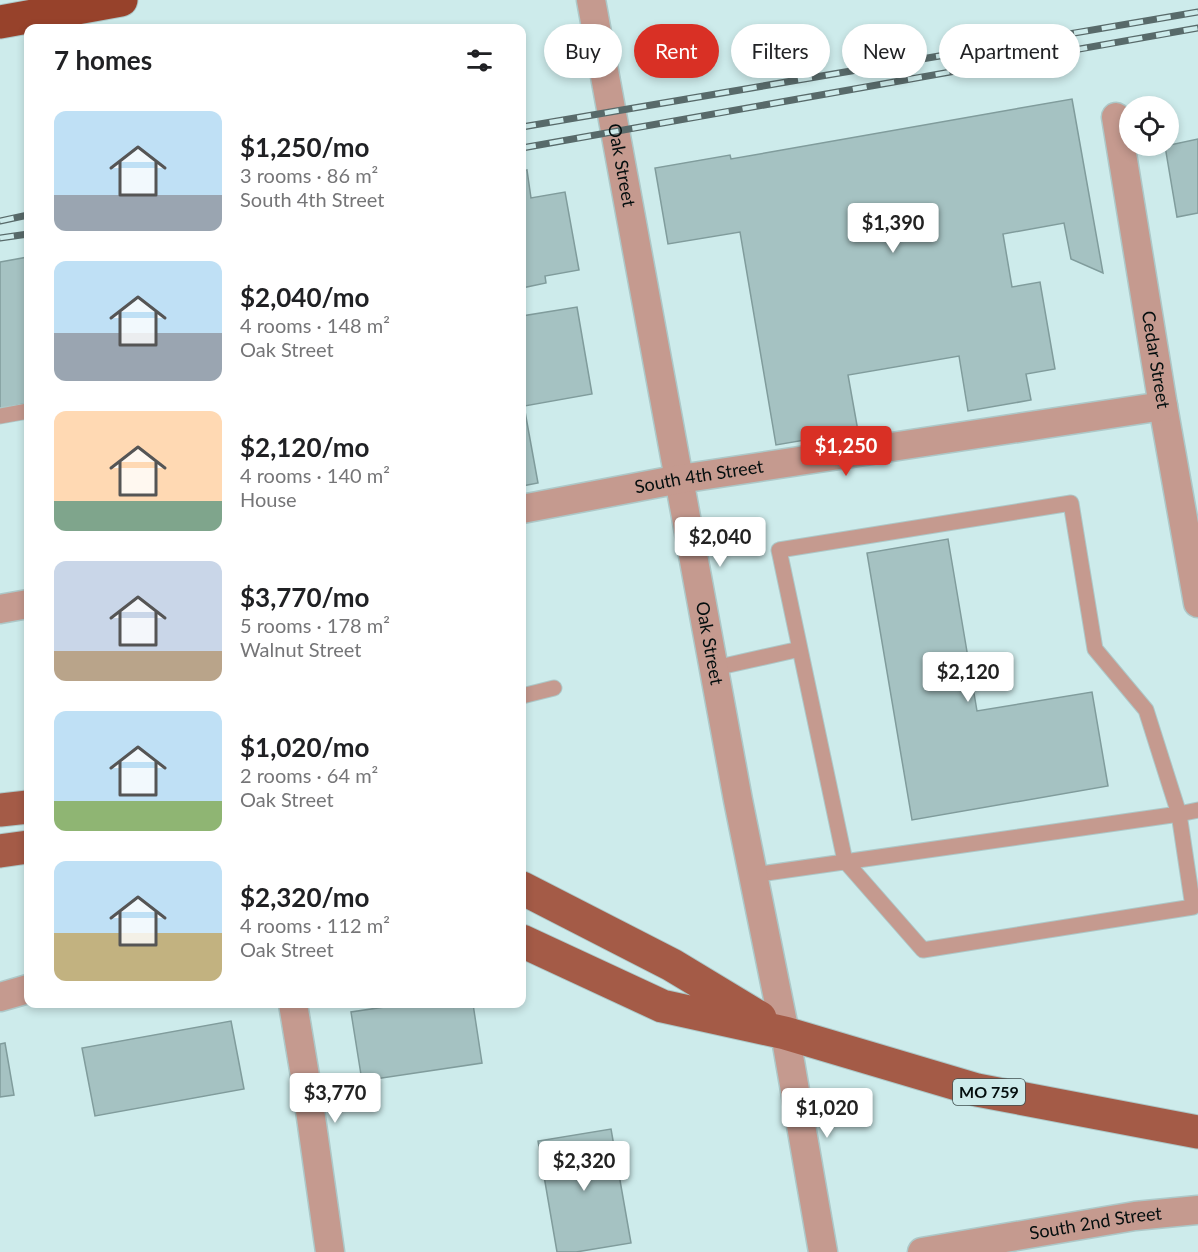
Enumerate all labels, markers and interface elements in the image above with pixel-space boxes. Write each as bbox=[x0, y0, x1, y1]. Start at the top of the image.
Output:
chip: Buy bbox=[544, 24, 622, 78]
chip: Rent bbox=[634, 24, 719, 78]
chip: Filters bbox=[731, 24, 830, 78]
chip: New bbox=[842, 24, 927, 78]
chip: Apartment bbox=[939, 24, 1080, 78]
text: 7 homes bbox=[54, 44, 152, 76]
icon: filters bbox=[463, 44, 496, 77]
map controls bbox=[1119, 96, 1179, 156]
button: locate bbox=[1119, 96, 1179, 156]
street label: Oak Street bbox=[604, 122, 641, 209]
text: $1,250/mo bbox=[240, 131, 370, 163]
icon: home bbox=[102, 135, 174, 207]
text: 3 rooms · 86 m² bbox=[240, 163, 378, 187]
text: South 4th Street bbox=[240, 187, 384, 211]
pin: $1,390 bbox=[844, 203, 942, 254]
text: $1,390 bbox=[862, 210, 924, 234]
text: $2,040/mo bbox=[240, 281, 370, 313]
icon: home bbox=[102, 285, 174, 357]
street label: Cedar Street bbox=[1138, 309, 1175, 411]
text: 4 rooms · 148 m² bbox=[240, 313, 390, 337]
text: Oak Street bbox=[240, 337, 334, 361]
pin: $1,250 bbox=[797, 426, 895, 477]
text: $2,120/mo bbox=[240, 431, 370, 463]
text: $1,250 bbox=[815, 433, 877, 457]
icon: home bbox=[102, 435, 174, 507]
street label: South 4th Street bbox=[633, 454, 765, 497]
text: 4 rooms · 140 m² bbox=[240, 463, 390, 487]
text: House bbox=[240, 487, 297, 511]
pin: $2,040 bbox=[671, 517, 769, 568]
text: $2,040 bbox=[689, 524, 751, 548]
text: $3,770/mo bbox=[240, 581, 370, 613]
icon: home bbox=[102, 585, 174, 657]
street label: Oak Street bbox=[692, 600, 729, 687]
text: 5 rooms · 178 m² bbox=[240, 613, 390, 637]
text: Walnut Street bbox=[240, 637, 362, 661]
pin: $2,120 bbox=[919, 652, 1017, 703]
text: $2,120 bbox=[937, 659, 999, 683]
text: $1,020/mo bbox=[240, 731, 370, 763]
icon: home bbox=[102, 735, 174, 807]
text: 2 rooms · 64 m² bbox=[240, 763, 378, 787]
text: Oak Street bbox=[240, 787, 334, 811]
text: $2,320/mo bbox=[240, 881, 370, 913]
icon: home bbox=[102, 885, 174, 957]
text: 4 rooms · 112 m² bbox=[240, 913, 390, 937]
text: Oak Street bbox=[240, 937, 334, 961]
pin: $3,770 bbox=[286, 1073, 384, 1124]
road number: MO 759 bbox=[953, 1079, 1025, 1105]
text: $3,770 bbox=[304, 1080, 366, 1104]
pin: $1,020 bbox=[778, 1088, 876, 1139]
text: $1,020 bbox=[796, 1095, 858, 1119]
pin: $2,320 bbox=[535, 1141, 633, 1192]
text: $2,320 bbox=[553, 1148, 615, 1172]
street label: South 2nd Street bbox=[1028, 1201, 1163, 1244]

